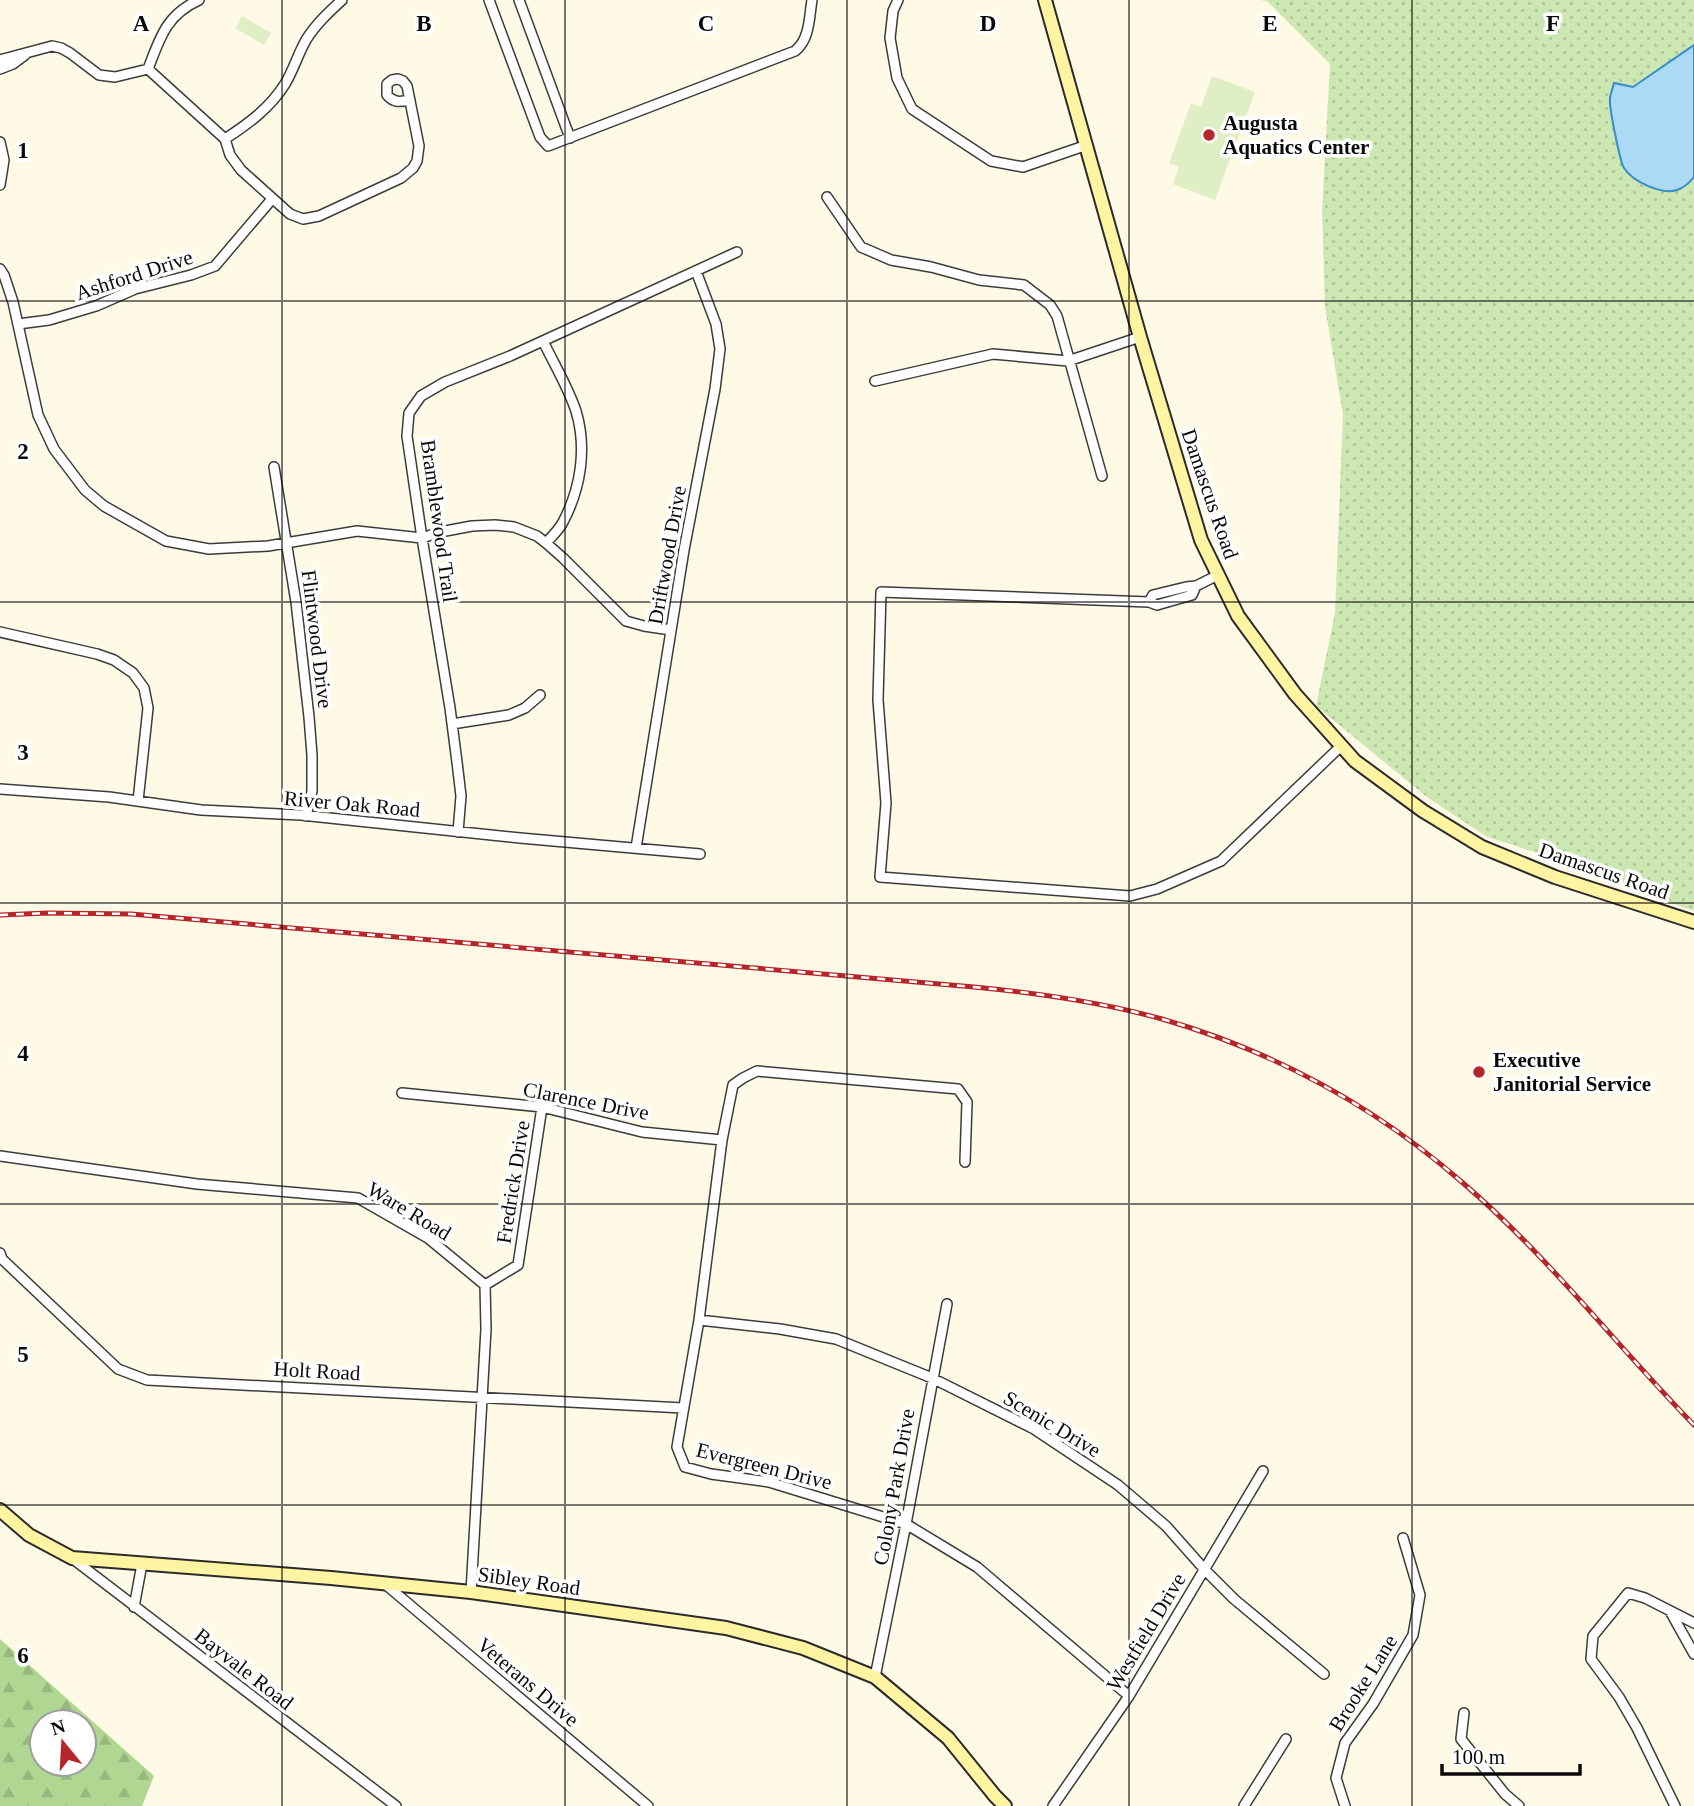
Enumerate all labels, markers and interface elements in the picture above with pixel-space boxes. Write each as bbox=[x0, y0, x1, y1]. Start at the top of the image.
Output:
text: A bbox=[133, 11, 150, 36]
text: B bbox=[416, 11, 432, 36]
text: C bbox=[698, 11, 714, 36]
text: D bbox=[980, 11, 996, 36]
text: E bbox=[1262, 11, 1278, 36]
text: F bbox=[1546, 11, 1560, 36]
place label: Augusta Aquatics Center bbox=[1223, 111, 1369, 159]
marker: Augusta Aquatics Center bbox=[1201, 127, 1217, 143]
text: 1 bbox=[17, 138, 29, 163]
street label: Ashford Drive bbox=[72, 245, 196, 305]
street label: Damascus Road bbox=[1177, 426, 1244, 563]
street label: Bramblewood Trail bbox=[416, 438, 462, 604]
text: 2 bbox=[17, 439, 29, 464]
street label: Driftwood Drive bbox=[643, 484, 691, 626]
street label: Flintwood Drive bbox=[297, 568, 337, 710]
text: 3 bbox=[17, 740, 29, 765]
street label: River Oak Road bbox=[283, 786, 422, 822]
street label: Damascus Road bbox=[1536, 838, 1673, 905]
text: 4 bbox=[17, 1041, 29, 1066]
place label: Executive Janitorial Service bbox=[1493, 1048, 1651, 1096]
marker: Executive Janitorial Service bbox=[1471, 1064, 1487, 1080]
street label: Clarence Drive bbox=[521, 1077, 651, 1125]
street label: Fredrick Drive bbox=[491, 1119, 535, 1245]
street label: Ware Road bbox=[363, 1177, 456, 1246]
text: 5 bbox=[17, 1342, 29, 1367]
street label: Holt Road bbox=[273, 1357, 362, 1385]
street label: Scenic Drive bbox=[999, 1386, 1105, 1462]
street label: Colony Park Drive bbox=[868, 1407, 920, 1567]
street label: Evergreen Drive bbox=[694, 1438, 834, 1494]
street label: Sibley Road bbox=[476, 1562, 582, 1600]
street label: Westfield Drive bbox=[1101, 1569, 1191, 1695]
street label: Bayvale Road bbox=[190, 1623, 298, 1715]
street label: Brooke Lane bbox=[1324, 1630, 1402, 1736]
street label: Veterans Drive bbox=[472, 1633, 584, 1731]
text: 6 bbox=[17, 1643, 29, 1668]
north arrow bbox=[28, 1708, 98, 1778]
text: N bbox=[48, 1715, 68, 1739]
scale bar bbox=[1442, 1732, 1580, 1776]
text: 100 m bbox=[1452, 1745, 1505, 1769]

